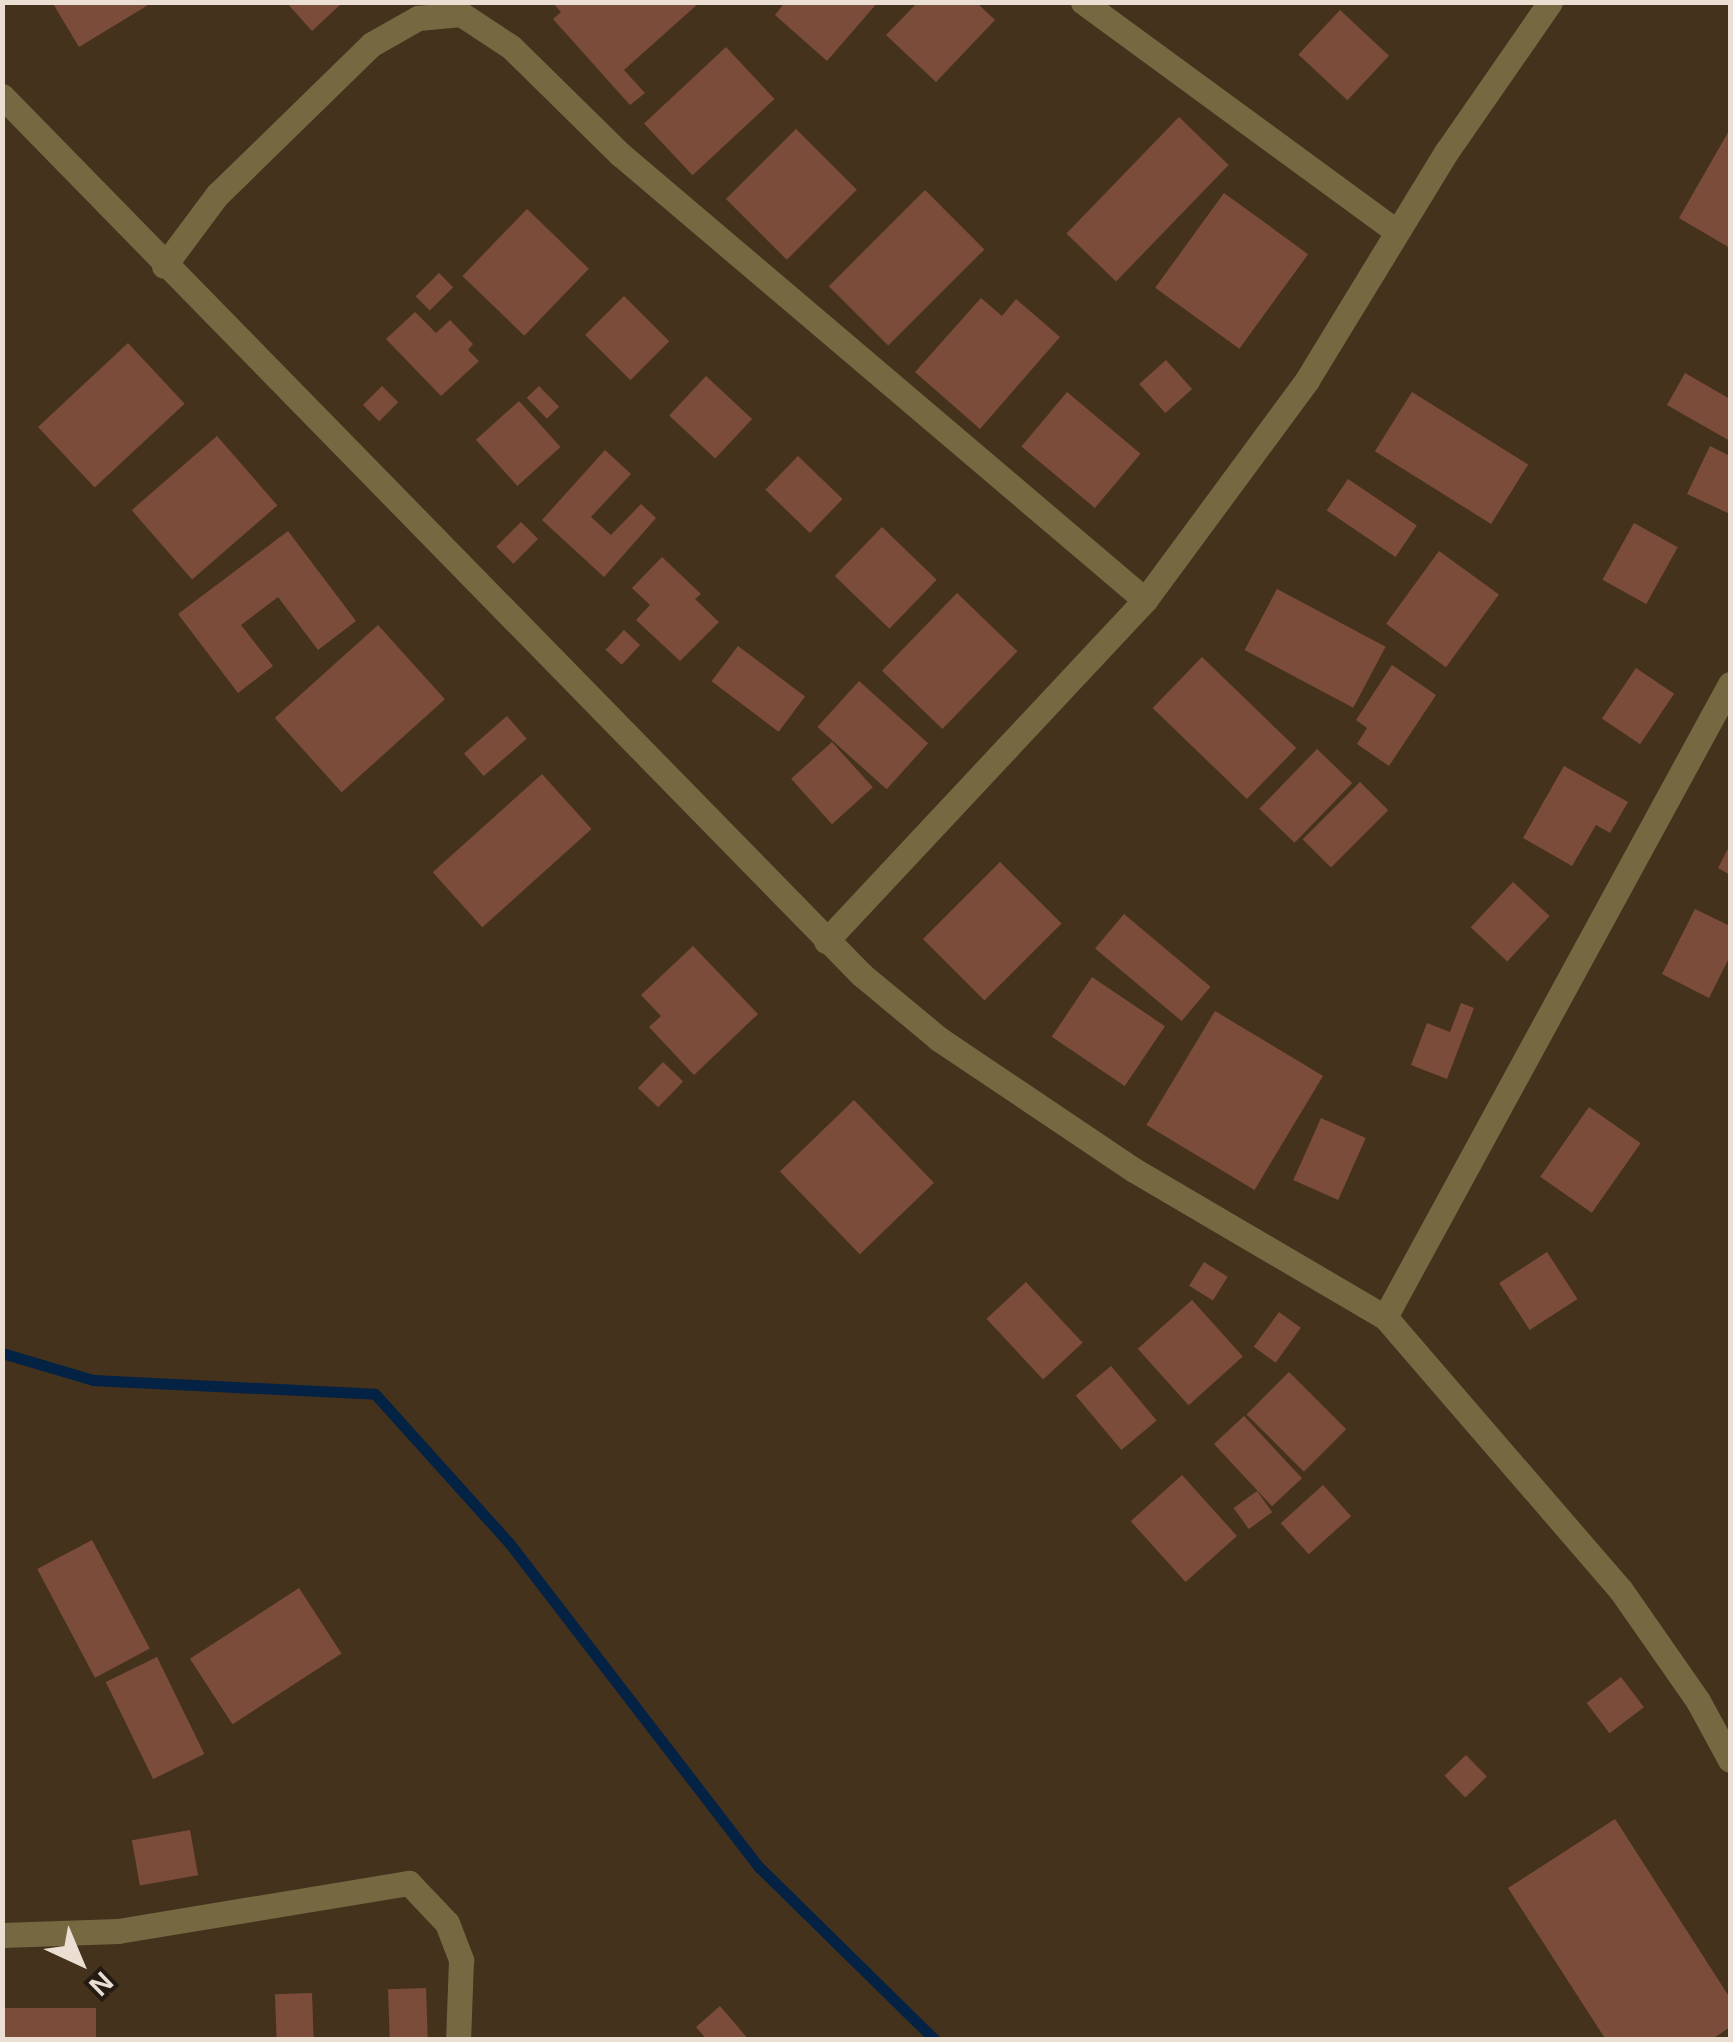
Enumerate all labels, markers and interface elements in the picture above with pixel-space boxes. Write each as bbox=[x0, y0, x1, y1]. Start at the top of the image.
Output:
north arrow bbox=[30, 1912, 130, 2012]
text: N bbox=[83, 1966, 119, 2002]

